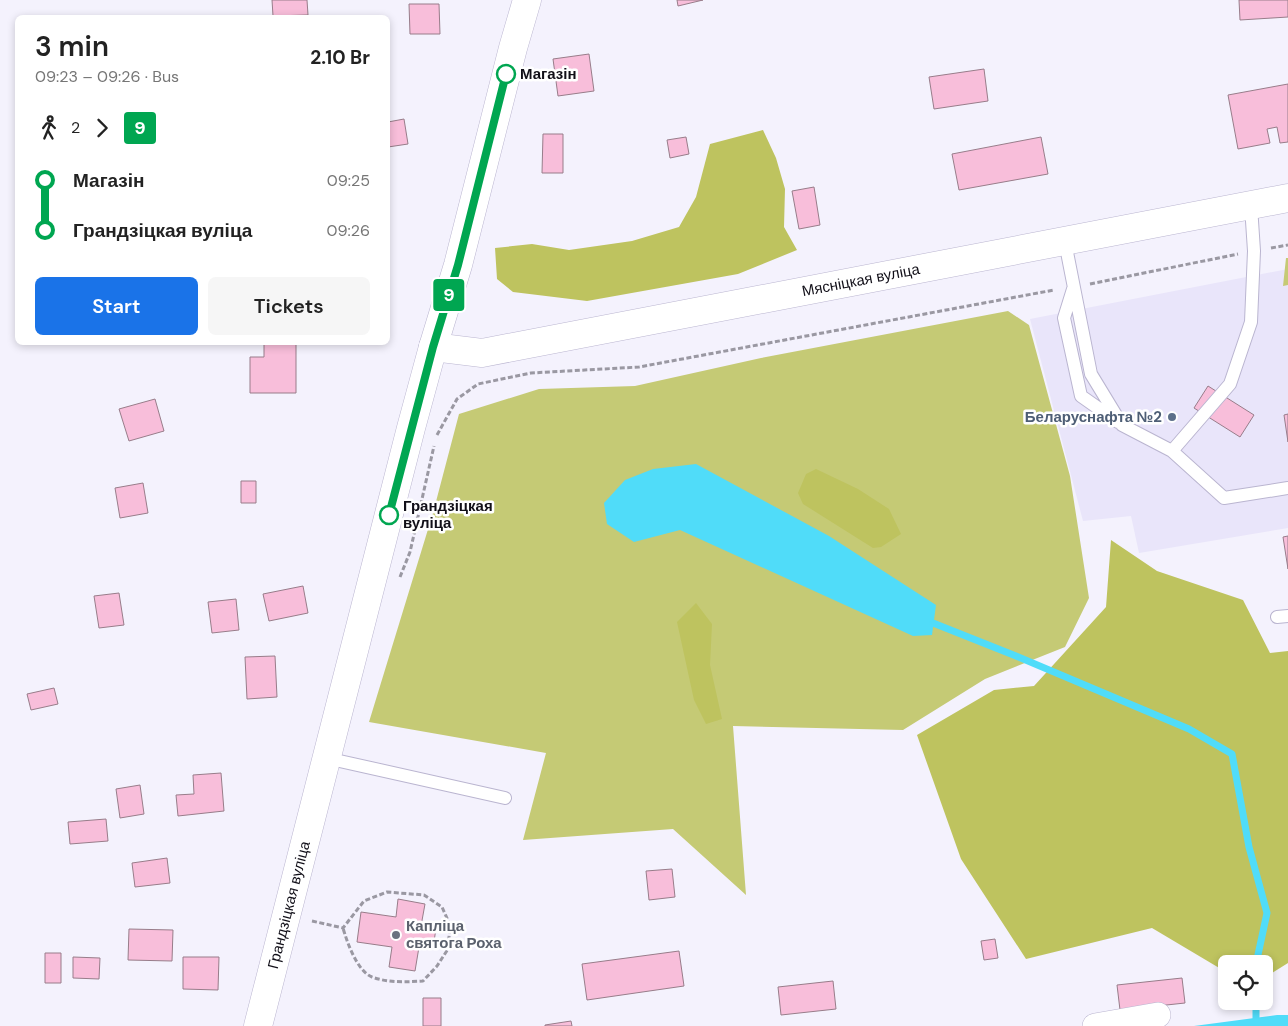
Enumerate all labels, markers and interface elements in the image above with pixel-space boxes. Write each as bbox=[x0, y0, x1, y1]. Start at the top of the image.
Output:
text: 3 min bbox=[35, 28, 109, 65]
text: 2.10 Br bbox=[310, 45, 370, 70]
marker: Магазін bbox=[496, 64, 516, 84]
place label: Магазін bbox=[520, 64, 576, 84]
text: 09:23 – 09:26 · Bus bbox=[35, 66, 179, 87]
icon: walk bbox=[35, 114, 63, 142]
icon: forward bbox=[88, 114, 116, 142]
text: 9 bbox=[134, 116, 146, 140]
text: 2 bbox=[71, 117, 80, 138]
text: Магазін bbox=[73, 168, 145, 193]
text: 09:25 bbox=[327, 170, 370, 191]
text: Грандзіцкая вуліца bbox=[73, 218, 252, 243]
text: 09:26 bbox=[327, 220, 370, 241]
street label: Мясніцкая вуліца bbox=[800, 259, 922, 301]
button: Start bbox=[35, 277, 198, 335]
button: Tickets bbox=[208, 277, 370, 335]
line badge: 9 bbox=[433, 279, 465, 311]
text: 9 bbox=[443, 283, 455, 307]
place label: Беларуснафта №2 bbox=[1025, 407, 1162, 427]
marker: Беларуснафта №2 bbox=[1166, 411, 1178, 423]
place label: Грандзіцкая вуліца bbox=[403, 496, 493, 533]
marker: Грандзіцкая вуліца bbox=[379, 505, 399, 525]
street label: Грандзіцкая вуліца bbox=[263, 838, 315, 971]
place label: Капліца святога Роха bbox=[406, 916, 502, 953]
marker: Капліца святога Роха bbox=[390, 929, 402, 941]
map controls bbox=[1218, 955, 1273, 1010]
button: locate bbox=[1218, 955, 1273, 1010]

